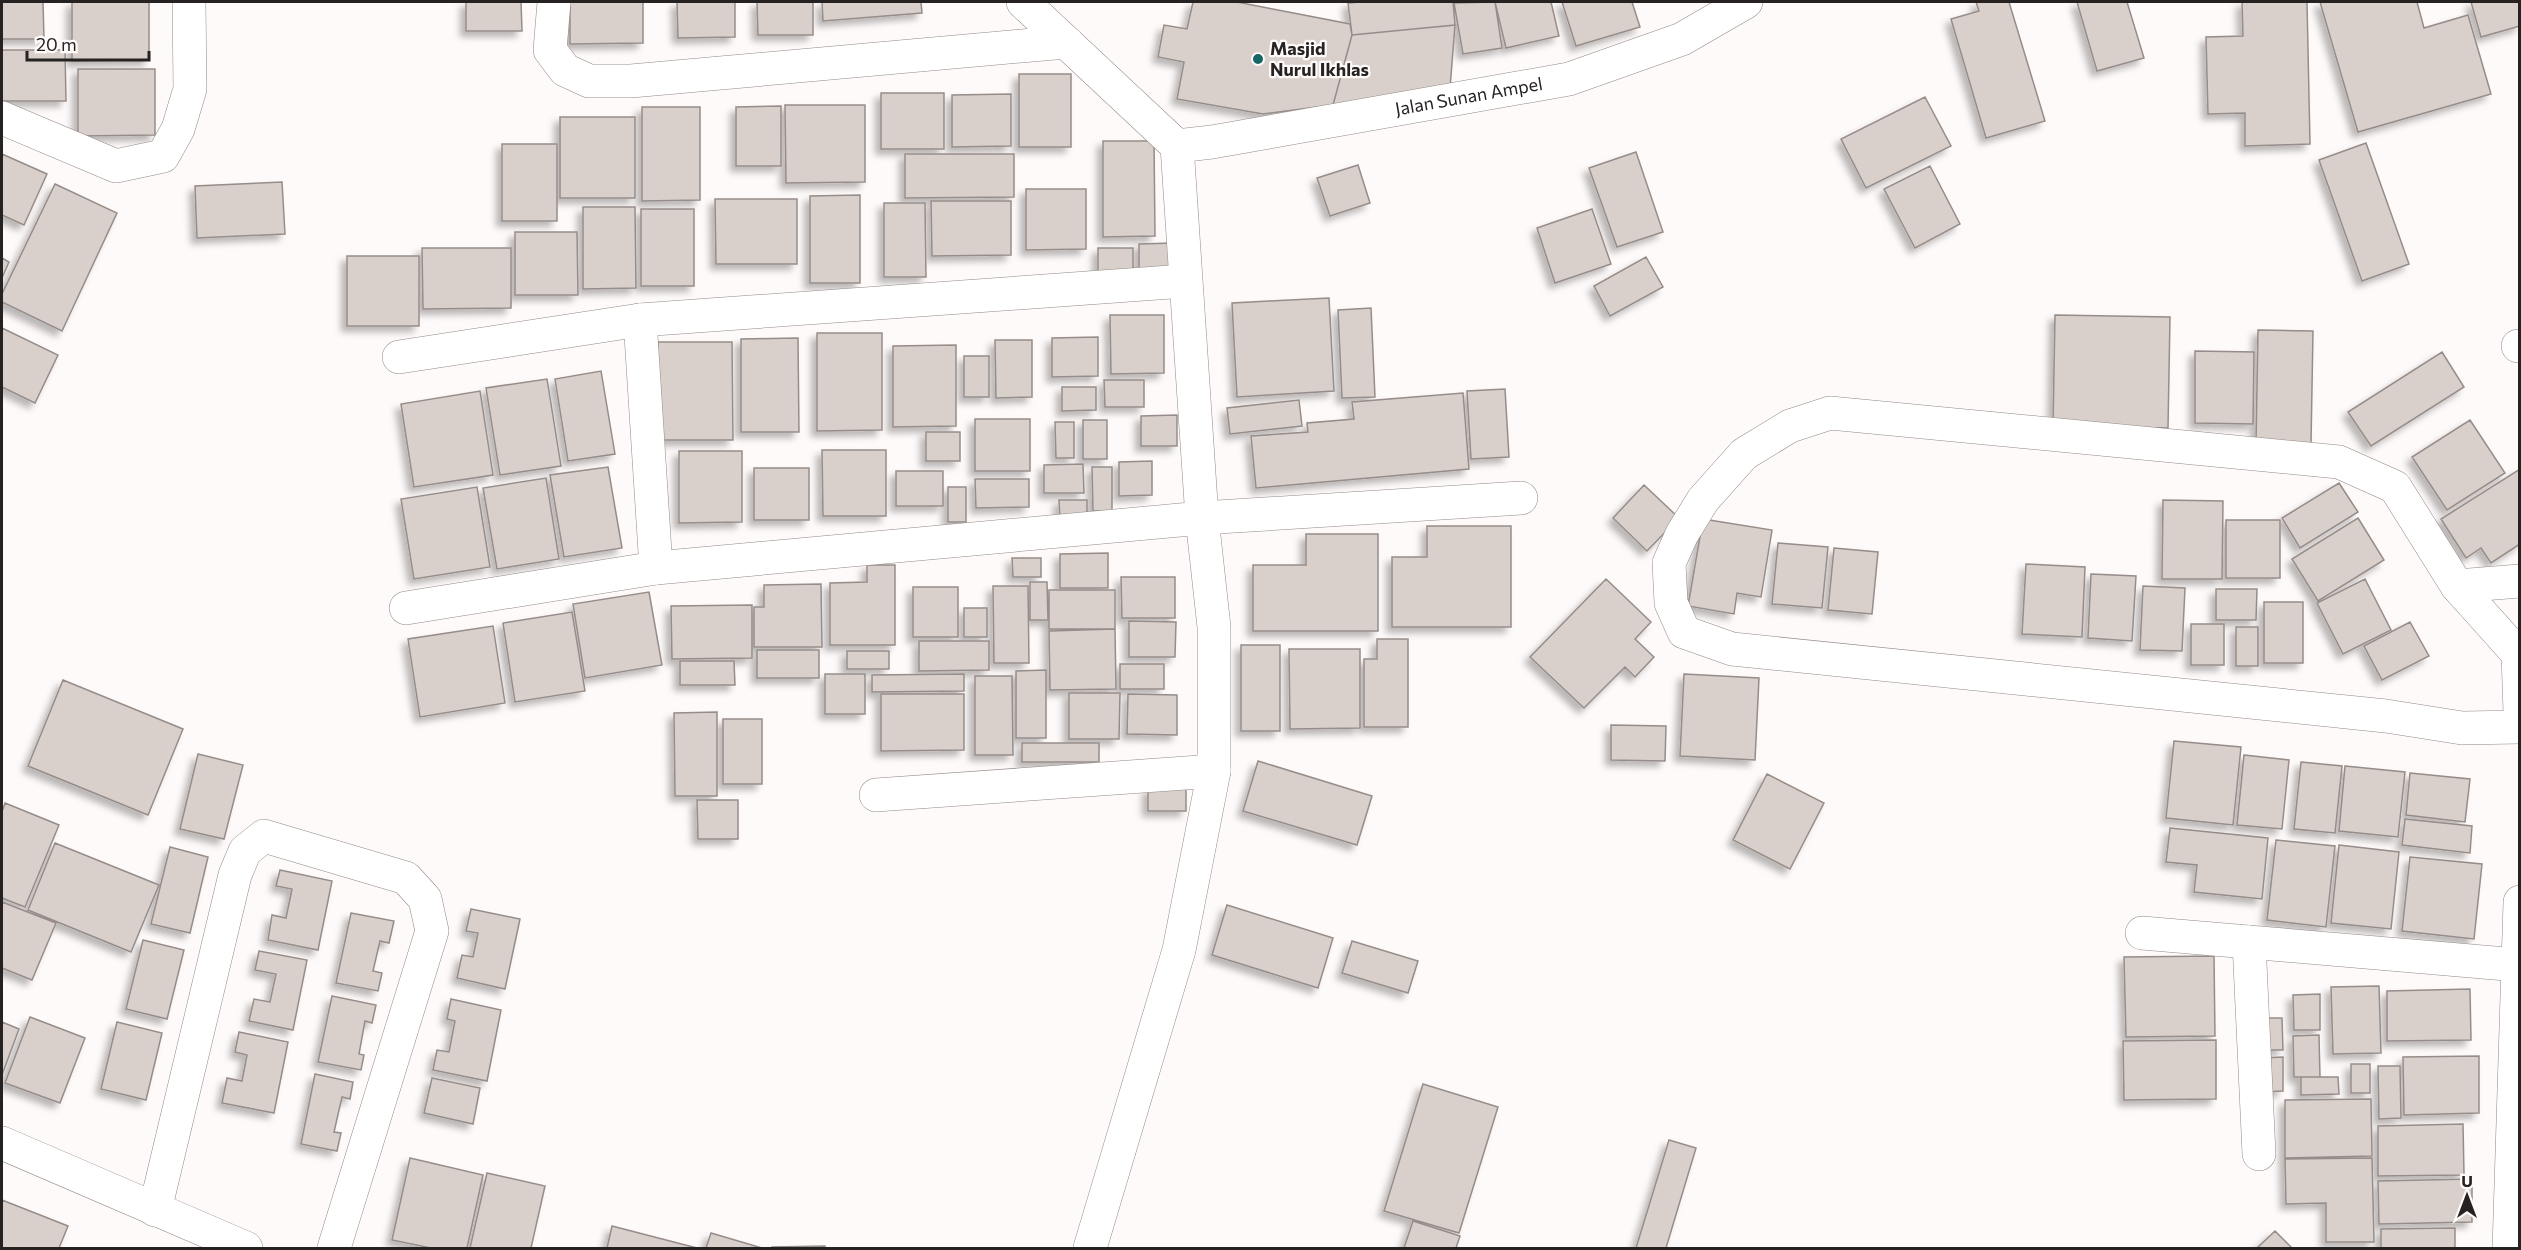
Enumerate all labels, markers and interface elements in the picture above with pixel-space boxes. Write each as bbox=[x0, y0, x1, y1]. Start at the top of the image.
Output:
scale bar bbox=[27, 24, 148, 62]
text: 20 m bbox=[36, 33, 77, 55]
place label: Masjid Nurul Ikhlas bbox=[1270, 37, 1369, 80]
marker: Masjid Nurul Ikhlas bbox=[1251, 52, 1265, 66]
street label: Jalan Sunan Ampel bbox=[1393, 72, 1544, 120]
north arrow bbox=[2437, 1166, 2497, 1226]
text: U bbox=[2461, 1171, 2473, 1190]

